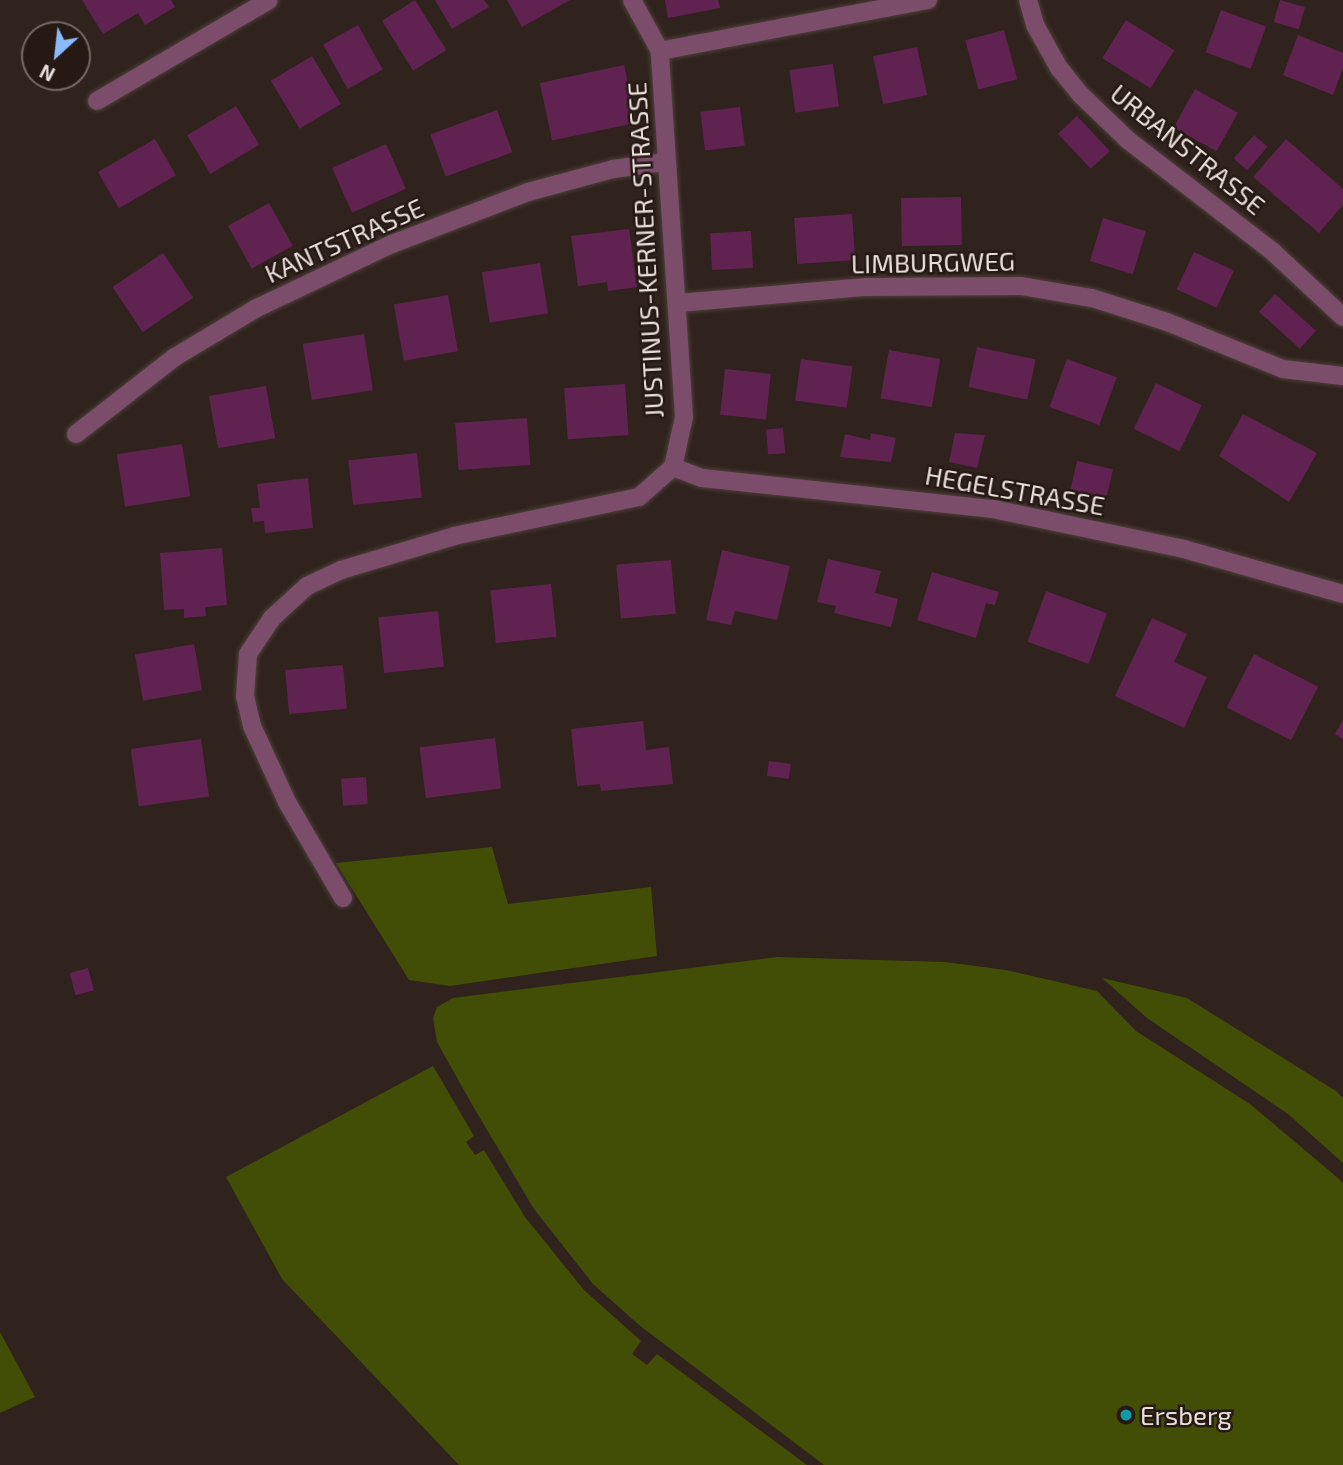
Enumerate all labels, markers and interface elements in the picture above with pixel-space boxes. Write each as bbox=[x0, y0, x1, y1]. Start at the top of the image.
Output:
north arrow bbox=[21, 21, 91, 91]
text: N bbox=[36, 60, 58, 87]
street label: URBANSTRASSE bbox=[1104, 77, 1272, 221]
street label: JUSTINUS-KERNER-STRASSE bbox=[621, 81, 669, 419]
street label: KANTSTRASSE bbox=[260, 191, 428, 289]
street label: LIMBURGWEG bbox=[851, 245, 1015, 279]
street label: HEGELSTRASSE bbox=[923, 459, 1107, 521]
place label: Ersberg bbox=[1140, 1399, 1232, 1431]
marker: Ersberg bbox=[1118, 1407, 1134, 1423]

